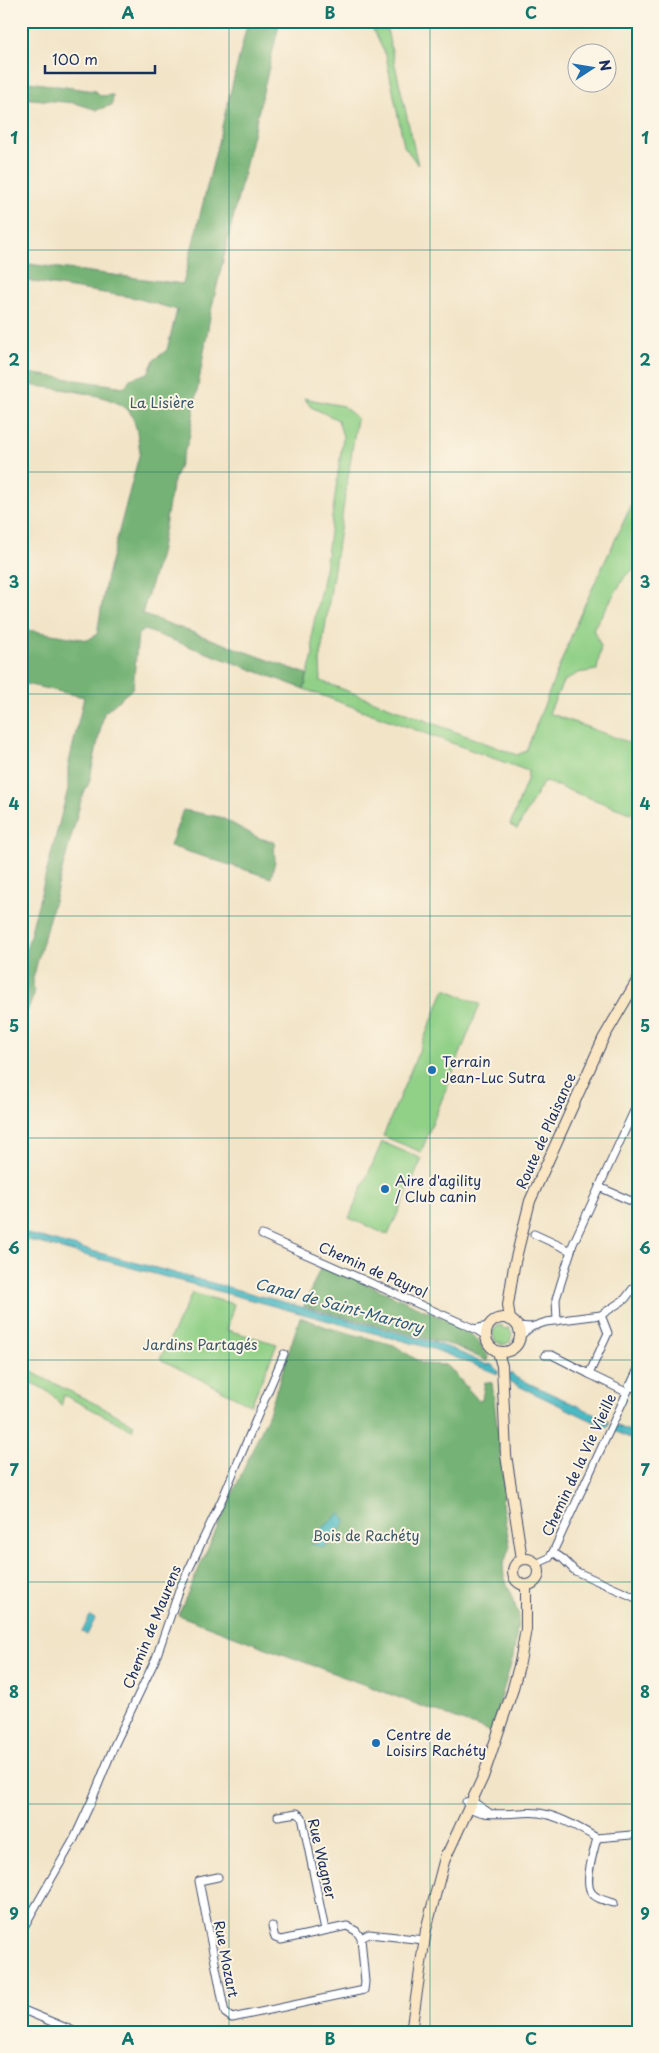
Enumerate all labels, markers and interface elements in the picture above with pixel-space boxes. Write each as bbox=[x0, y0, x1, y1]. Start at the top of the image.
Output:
text: A bbox=[122, 0, 135, 24]
text: B bbox=[325, 0, 336, 24]
text: C bbox=[525, 0, 537, 24]
scale bar bbox=[45, 42, 155, 74]
north arrow bbox=[566, 42, 616, 92]
text: 100 m bbox=[52, 47, 98, 70]
text: N bbox=[594, 58, 617, 73]
text: 1 bbox=[10, 125, 18, 149]
text: 1 bbox=[641, 125, 649, 149]
text: 2 bbox=[8, 347, 20, 371]
text: 2 bbox=[639, 347, 651, 371]
park label: La Lisière bbox=[130, 392, 195, 413]
text: 3 bbox=[9, 569, 19, 593]
text: 3 bbox=[640, 569, 650, 593]
text: 4 bbox=[9, 791, 20, 815]
text: 4 bbox=[640, 791, 651, 815]
text: 5 bbox=[9, 1013, 19, 1037]
text: 5 bbox=[640, 1013, 650, 1037]
place label: Terrain Jean-Luc Sutra bbox=[442, 1051, 546, 1088]
marker: Terrain Jean-Luc Sutra bbox=[426, 1064, 438, 1076]
street label: Route de Plaisance bbox=[511, 1069, 581, 1192]
place label: Aire d'agility / Club canin bbox=[395, 1170, 481, 1207]
marker: Aire d'agility / Club canin bbox=[379, 1183, 391, 1195]
text: 6 bbox=[8, 1235, 20, 1259]
text: 6 bbox=[639, 1235, 651, 1259]
street label: Chemin de Payrol bbox=[316, 1236, 431, 1303]
water label: Canal de Saint-Martory bbox=[253, 1271, 428, 1338]
park label: Jardins Partagés bbox=[143, 1334, 257, 1355]
street label: Chemin de la Vie Vieille bbox=[536, 1390, 621, 1540]
text: 7 bbox=[9, 1457, 19, 1481]
text: 7 bbox=[640, 1457, 650, 1481]
park label: Bois de Rachéty bbox=[313, 1525, 419, 1546]
street label: Chemin de Maurens bbox=[117, 1562, 186, 1692]
text: 8 bbox=[9, 1679, 19, 1703]
text: 8 bbox=[640, 1679, 650, 1703]
place label: Centre de Loisirs Rachéty bbox=[386, 1724, 486, 1761]
marker: Centre de Loisirs Rachéty bbox=[370, 1737, 382, 1749]
street label: Rue Wagner bbox=[303, 1816, 342, 1902]
text: 9 bbox=[9, 1901, 19, 1925]
text: 9 bbox=[640, 1901, 650, 1925]
street label: Rue Mozart bbox=[209, 1919, 244, 1999]
text: A bbox=[122, 2026, 135, 2050]
text: B bbox=[325, 2026, 336, 2050]
text: C bbox=[525, 2026, 537, 2050]

